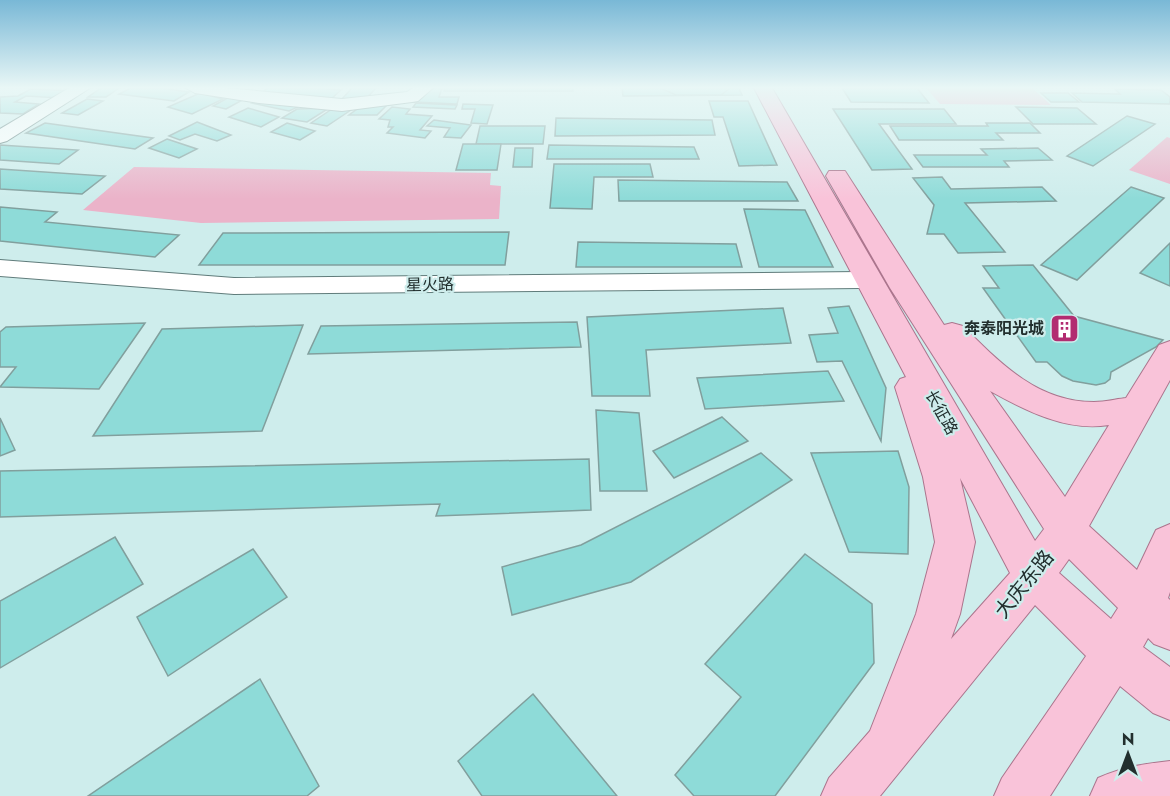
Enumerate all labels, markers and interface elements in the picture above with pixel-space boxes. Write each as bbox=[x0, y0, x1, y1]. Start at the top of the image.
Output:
street label: 星火路 bbox=[406, 273, 454, 296]
building icon: 奔泰阳光城 bbox=[1049, 312, 1081, 344]
place label: 奔泰阳光城 bbox=[964, 317, 1044, 340]
street label: 长征路 bbox=[920, 386, 963, 439]
street label: 大庆东路 bbox=[988, 544, 1061, 625]
north arrow bbox=[1098, 724, 1158, 784]
text: N bbox=[1122, 728, 1134, 751]

